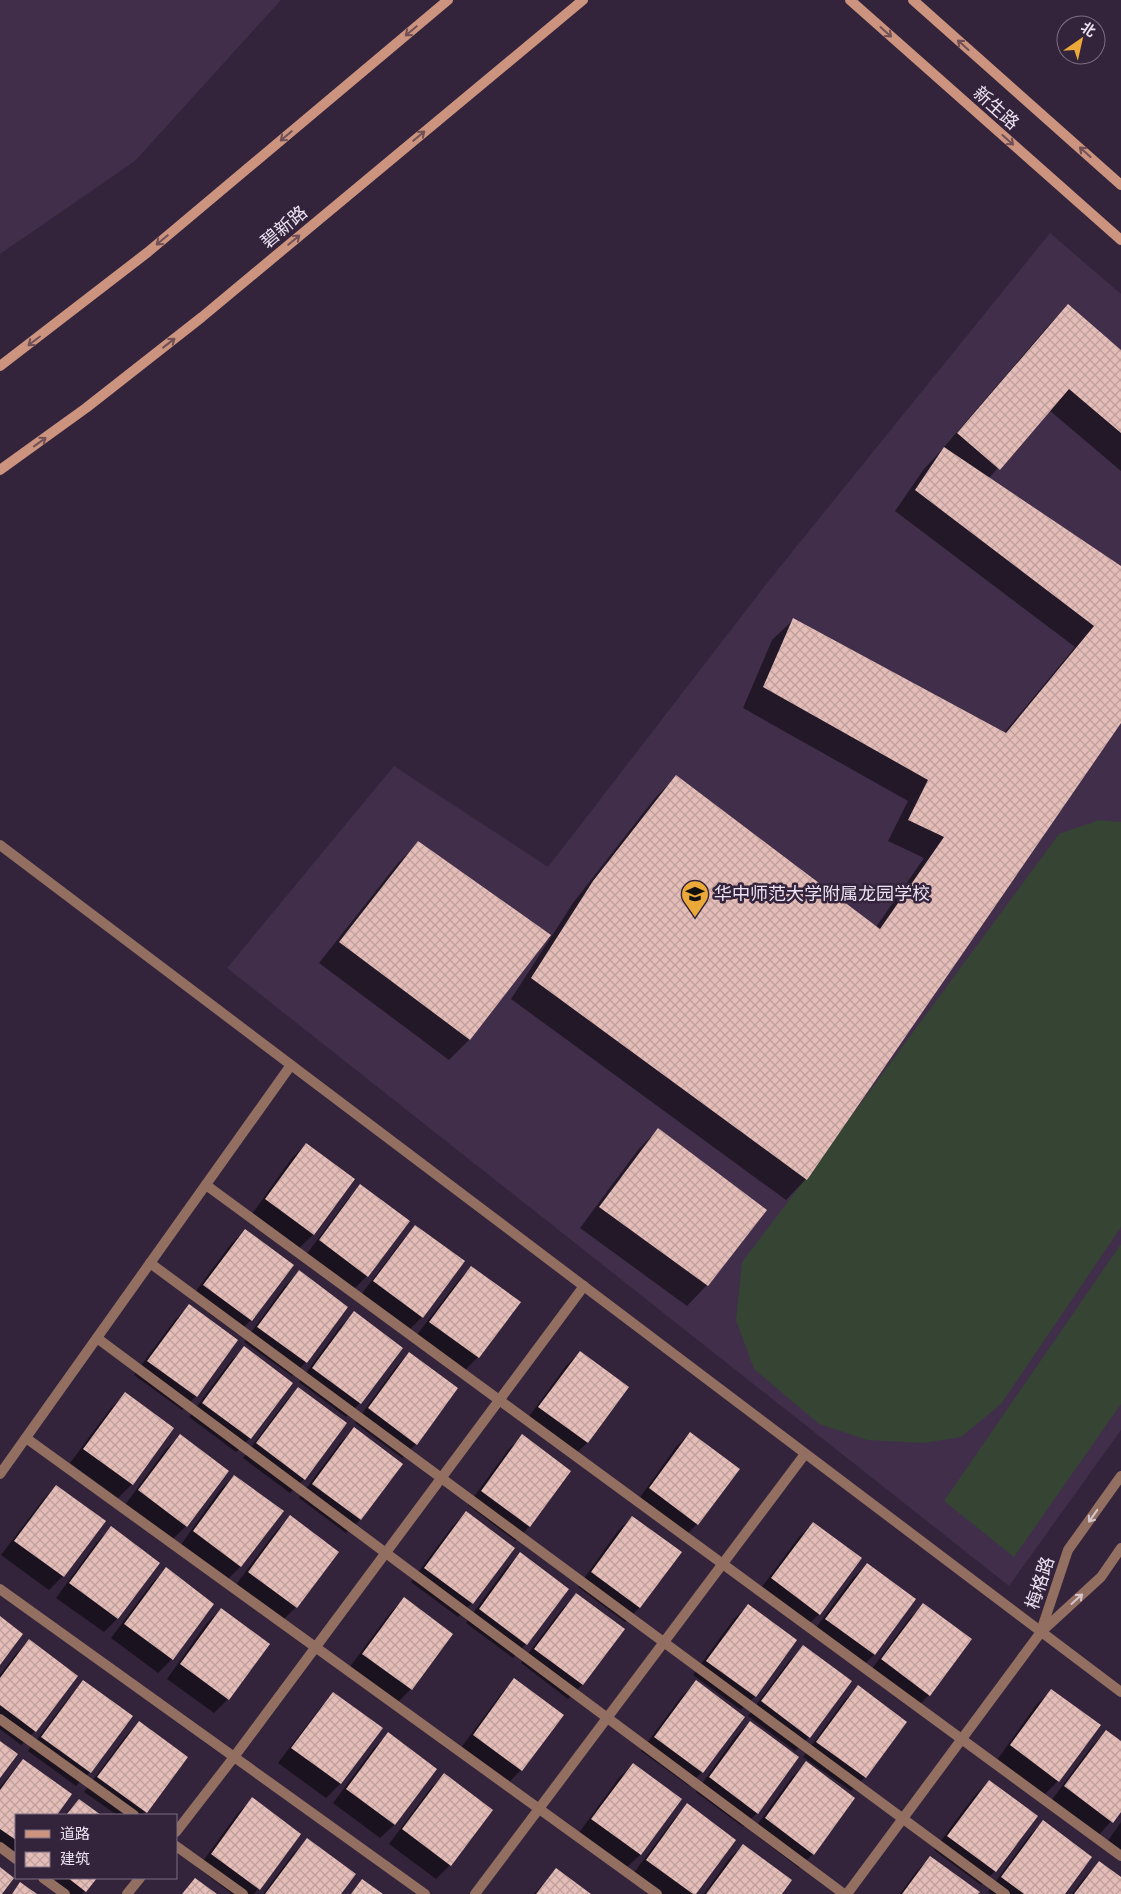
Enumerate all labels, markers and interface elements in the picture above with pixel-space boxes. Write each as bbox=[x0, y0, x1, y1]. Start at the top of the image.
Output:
north arrow bbox=[1056, 15, 1106, 65]
text: 北 bbox=[1077, 17, 1100, 41]
one-way arrow bbox=[405, 26, 418, 37]
one-way arrow bbox=[880, 27, 893, 38]
one-way arrow bbox=[956, 39, 969, 50]
street label: 新生路 bbox=[967, 80, 1025, 136]
one-way arrow bbox=[280, 130, 293, 141]
one-way arrow bbox=[413, 130, 426, 142]
one-way arrow bbox=[1001, 134, 1014, 145]
one-way arrow bbox=[1078, 146, 1091, 158]
street label: 碧新路 bbox=[255, 200, 313, 254]
one-way arrow bbox=[288, 234, 301, 246]
one-way arrow bbox=[156, 235, 169, 246]
one-way arrow bbox=[27, 336, 41, 346]
one-way arrow bbox=[162, 338, 176, 348]
one-way arrow bbox=[32, 436, 46, 447]
school or university icon: 华中师范大学附属龙园学校 bbox=[680, 879, 710, 918]
place label: 华中师范大学附属龙园学校 bbox=[714, 881, 930, 907]
one-way arrow bbox=[1088, 1509, 1098, 1523]
street label: 梅格路 bbox=[1019, 1553, 1061, 1613]
one-way arrow bbox=[1071, 1593, 1083, 1605]
legend bbox=[15, 1814, 178, 1879]
text: 道路 bbox=[60, 1823, 90, 1845]
text: 建筑 bbox=[60, 1848, 90, 1870]

